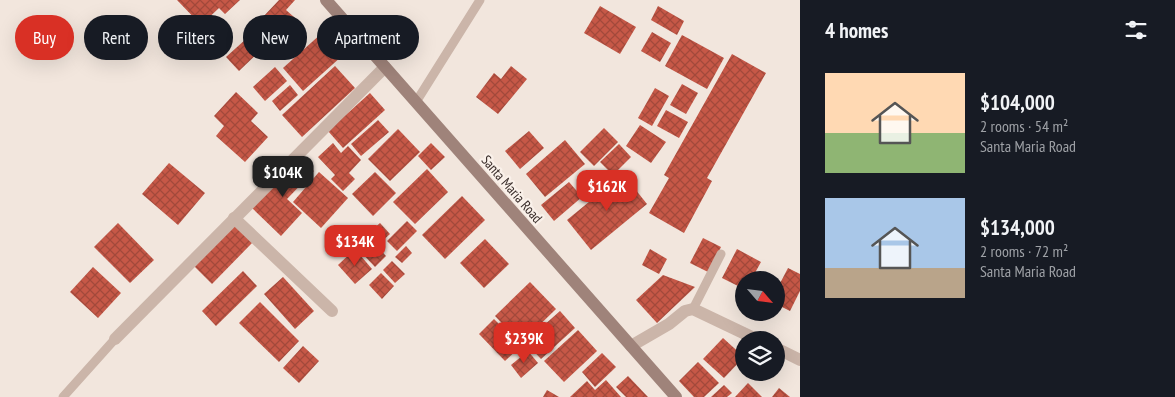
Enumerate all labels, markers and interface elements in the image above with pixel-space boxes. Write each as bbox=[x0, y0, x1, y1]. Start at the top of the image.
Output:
chip: Buy bbox=[15, 15, 74, 60]
chip: Rent bbox=[84, 15, 148, 60]
chip: Filters bbox=[158, 15, 233, 60]
chip: New bbox=[243, 15, 307, 60]
chip: Apartment bbox=[317, 15, 419, 60]
icon: filters bbox=[1122, 16, 1150, 44]
text: 4 homes bbox=[825, 17, 888, 44]
text: $104,000 bbox=[980, 89, 1055, 116]
icon: home bbox=[865, 93, 925, 153]
text: 2 rooms · 54 m² bbox=[980, 116, 1068, 136]
text: Santa Maria Road bbox=[980, 136, 1076, 156]
street label: Santa Maria Road bbox=[478, 151, 546, 227]
pin: $104K bbox=[248, 156, 318, 198]
text: $104K bbox=[264, 162, 302, 182]
pin: $162K bbox=[572, 170, 642, 212]
text: $162K bbox=[588, 176, 626, 196]
text: $134,000 bbox=[980, 214, 1055, 241]
icon: home bbox=[865, 218, 925, 278]
pin: $134K bbox=[320, 224, 390, 267]
text: $134K bbox=[336, 231, 374, 251]
text: 2 rooms · 72 m² bbox=[980, 241, 1068, 261]
text: Santa Maria Road bbox=[980, 261, 1076, 281]
north arrow bbox=[735, 271, 785, 321]
map controls bbox=[735, 271, 785, 381]
pin: $239K bbox=[489, 322, 559, 364]
text: $239K bbox=[505, 328, 543, 348]
button: layers bbox=[735, 331, 785, 381]

